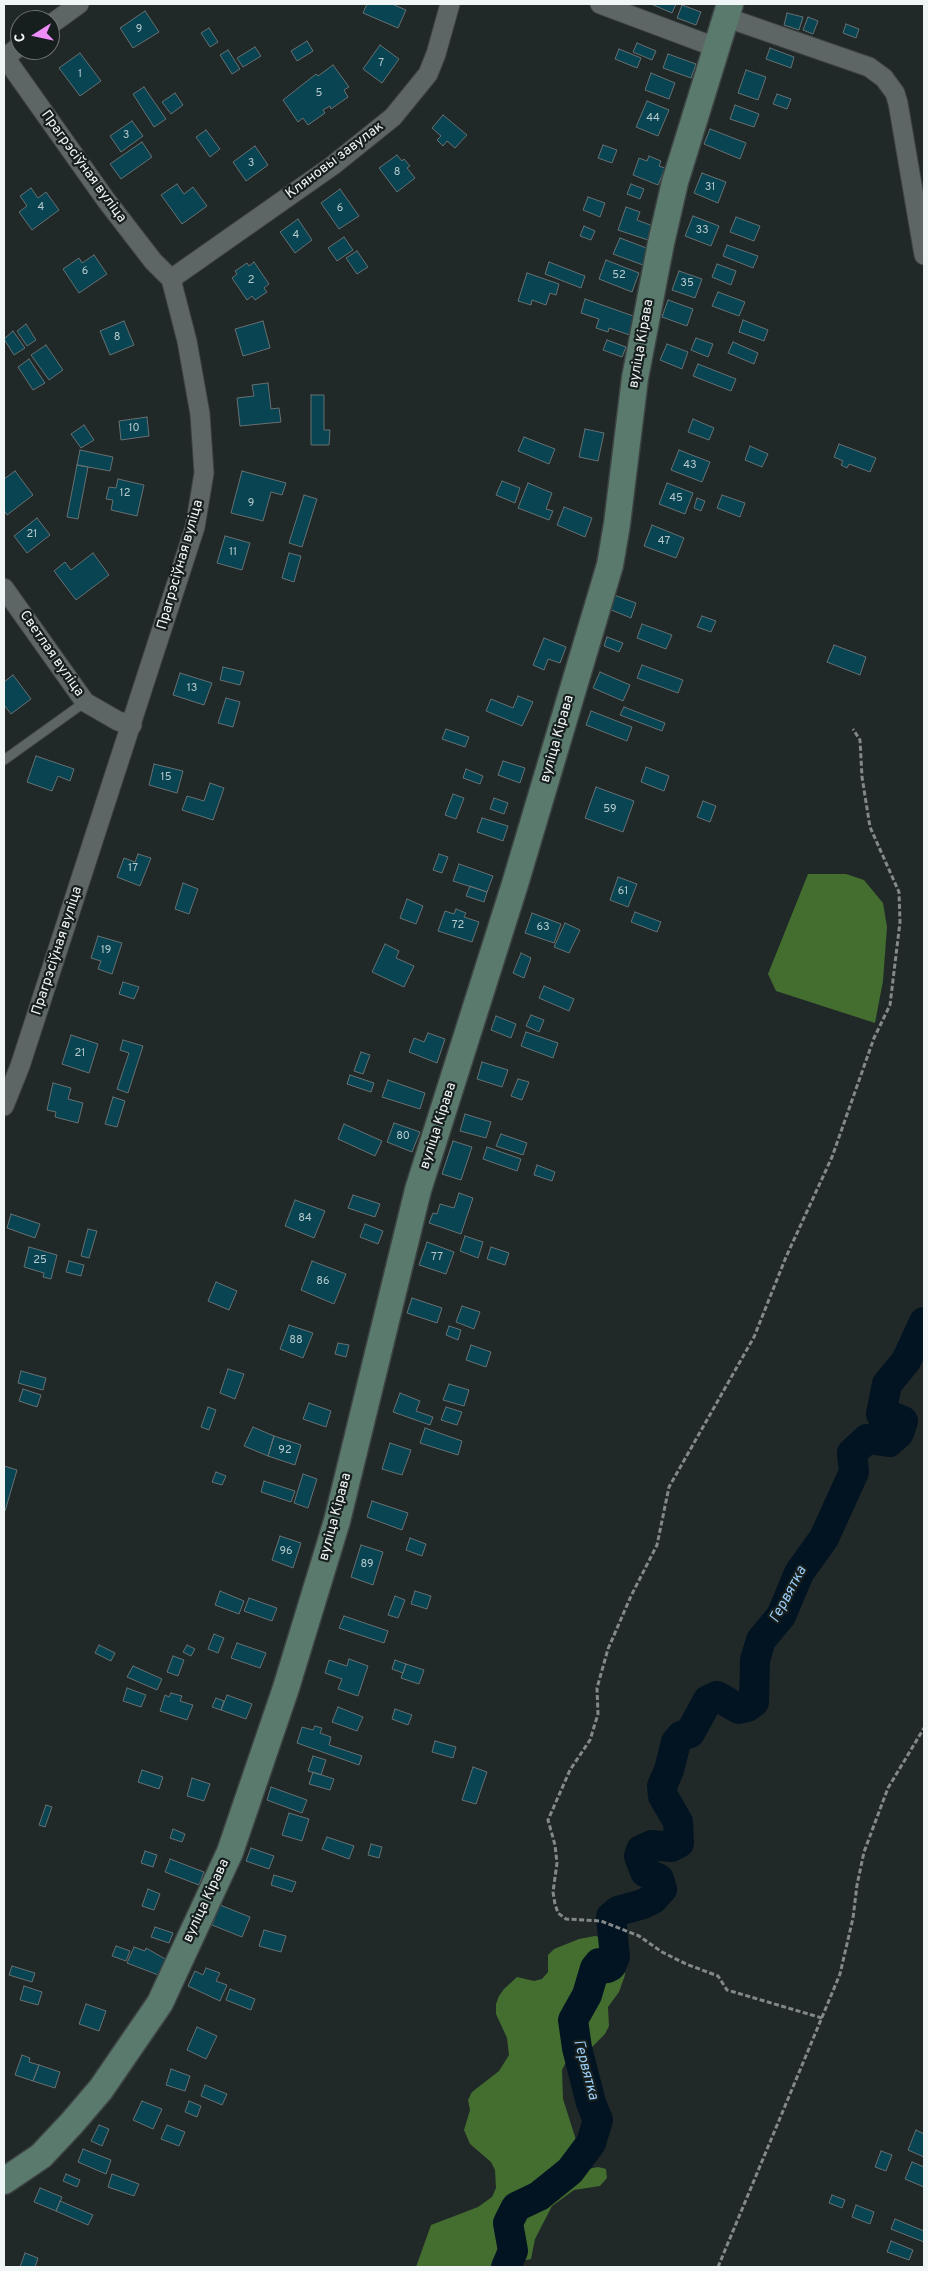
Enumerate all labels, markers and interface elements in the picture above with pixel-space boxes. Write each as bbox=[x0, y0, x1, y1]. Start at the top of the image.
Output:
north arrow bbox=[10, 10, 60, 60]
house number: 9 bbox=[136, 23, 142, 37]
text: С bbox=[12, 32, 30, 43]
house number: 7 bbox=[378, 57, 384, 71]
house number: 1 bbox=[78, 68, 82, 82]
house number: 5 bbox=[316, 87, 322, 101]
street label: Прагрэсіўная вуліца bbox=[37, 108, 129, 226]
house number: 44 bbox=[646, 112, 660, 126]
street label: Кляновы завулак bbox=[283, 119, 387, 203]
house number: 3 bbox=[123, 129, 129, 143]
house number: 3 bbox=[248, 157, 254, 171]
house number: 8 bbox=[394, 166, 400, 180]
house number: 31 bbox=[705, 181, 715, 195]
house number: 4 bbox=[38, 201, 44, 215]
house number: 6 bbox=[337, 202, 343, 216]
house number: 33 bbox=[695, 224, 709, 238]
house number: 4 bbox=[293, 229, 299, 243]
house number: 6 bbox=[82, 265, 88, 279]
house number: 52 bbox=[612, 269, 626, 283]
house number: 2 bbox=[248, 274, 254, 288]
house number: 35 bbox=[680, 277, 694, 291]
street label: вуліца Кірава bbox=[626, 298, 658, 390]
house number: 8 bbox=[114, 331, 120, 345]
house number: 10 bbox=[128, 422, 140, 436]
house number: 43 bbox=[683, 459, 697, 473]
house number: 12 bbox=[120, 487, 130, 501]
house number: 45 bbox=[669, 492, 683, 506]
house number: 9 bbox=[248, 497, 254, 511]
street label: Прагрэсіўная вуліца bbox=[154, 498, 208, 632]
house number: 21 bbox=[27, 528, 37, 542]
house number: 47 bbox=[658, 535, 670, 549]
house number: 11 bbox=[229, 546, 237, 560]
street label: Светлая вуліца bbox=[15, 608, 87, 700]
house number: 13 bbox=[187, 682, 197, 696]
street label: вуліца Кірава bbox=[538, 693, 578, 785]
house number: 15 bbox=[161, 771, 171, 785]
house number: 59 bbox=[603, 803, 617, 817]
house number: 17 bbox=[128, 862, 138, 876]
street label: Прагрэсіўная вуліца bbox=[29, 884, 87, 1018]
house number: 61 bbox=[618, 885, 628, 899]
house number: 72 bbox=[452, 919, 464, 933]
house number: 63 bbox=[536, 921, 550, 935]
house number: 19 bbox=[101, 944, 111, 958]
house number: 21 bbox=[75, 1047, 85, 1061]
street label: вуліца Кірава bbox=[417, 1081, 461, 1171]
house number: 80 bbox=[396, 1130, 410, 1144]
house number: 84 bbox=[298, 1212, 312, 1226]
house number: 77 bbox=[431, 1251, 443, 1265]
house number: 25 bbox=[33, 1254, 47, 1268]
house number: 86 bbox=[316, 1275, 330, 1289]
house number: 88 bbox=[289, 1334, 303, 1348]
house number: 92 bbox=[278, 1444, 292, 1458]
street label: вуліца Кірава bbox=[316, 1471, 356, 1563]
house number: 96 bbox=[279, 1545, 293, 1559]
house number: 89 bbox=[360, 1558, 374, 1572]
water label: Гервятка bbox=[767, 1564, 811, 1626]
street label: вуліца Кірава bbox=[180, 1857, 234, 1945]
water label: Гервятка bbox=[568, 2038, 602, 2102]

